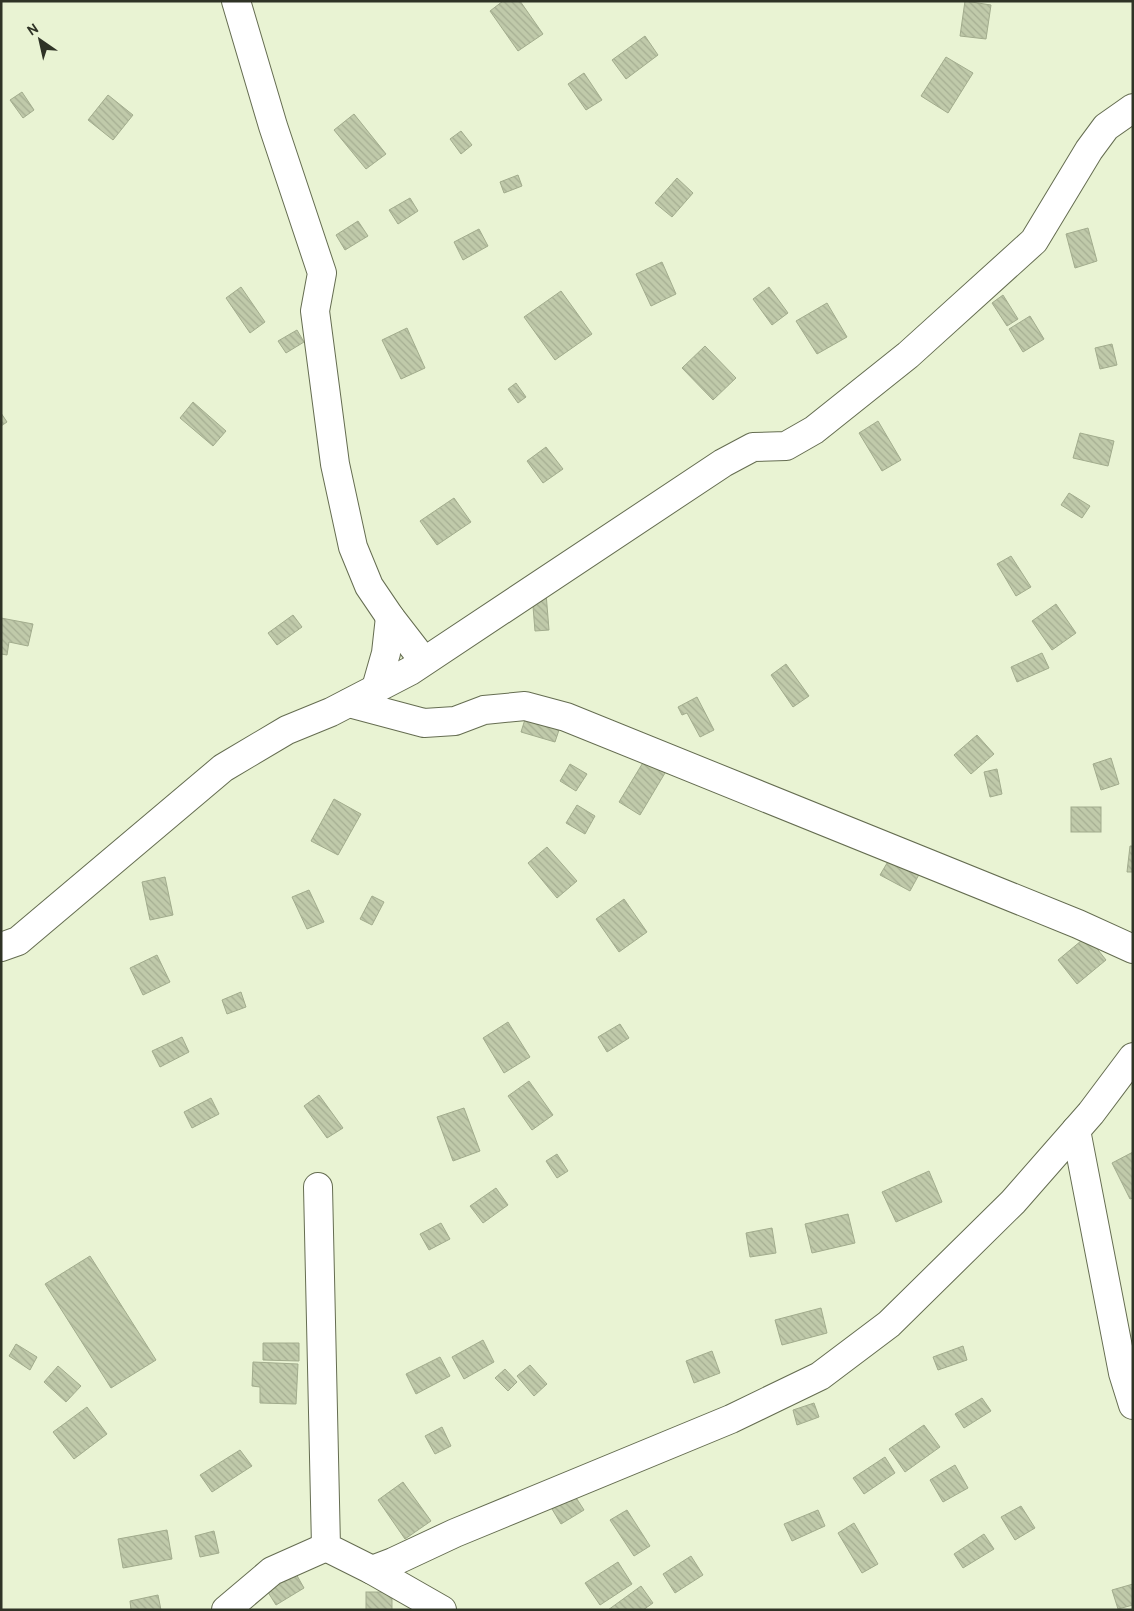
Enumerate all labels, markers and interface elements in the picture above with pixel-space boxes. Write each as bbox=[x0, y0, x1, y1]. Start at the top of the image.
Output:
north arrow bbox=[15, 15, 65, 65]
text: N bbox=[25, 21, 42, 40]

